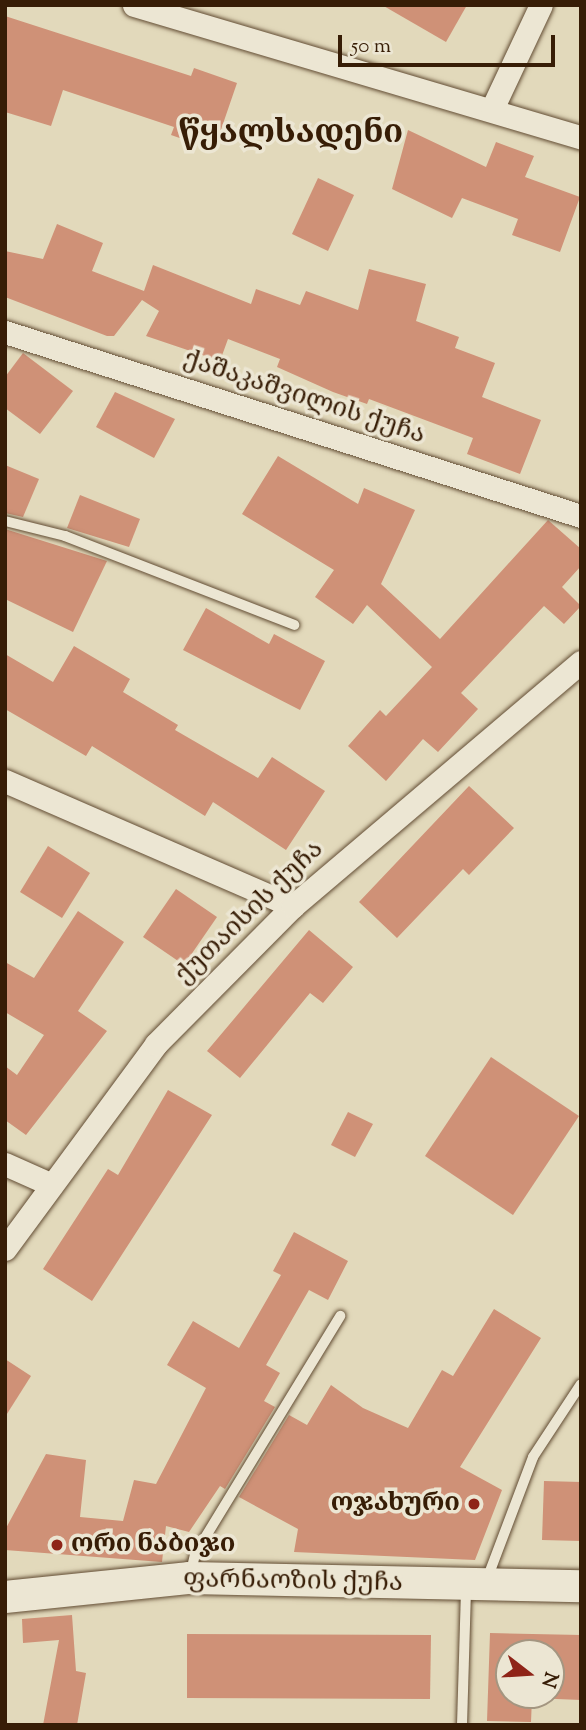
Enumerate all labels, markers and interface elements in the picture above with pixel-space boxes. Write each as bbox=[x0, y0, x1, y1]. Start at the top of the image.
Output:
scale bar bbox=[341, 21, 558, 65]
text: 50 m bbox=[351, 32, 391, 62]
district label: წყალსადენი bbox=[179, 115, 403, 155]
street label: ქაშაკაშვილის ქუჩა bbox=[179, 344, 429, 452]
street label: ქუთაისის ქუჩა bbox=[169, 835, 331, 991]
place label: ოჯახური bbox=[331, 1488, 460, 1520]
marker: ოჯახური bbox=[466, 1496, 482, 1512]
place label: ორი ნაბიჯი bbox=[71, 1529, 235, 1561]
marker: ორი ნაბიჯი bbox=[49, 1537, 65, 1553]
street label: ფარნაოზის ქუჩა bbox=[183, 1564, 403, 1600]
north arrow bbox=[495, 1639, 565, 1709]
text: N bbox=[534, 1668, 564, 1691]

